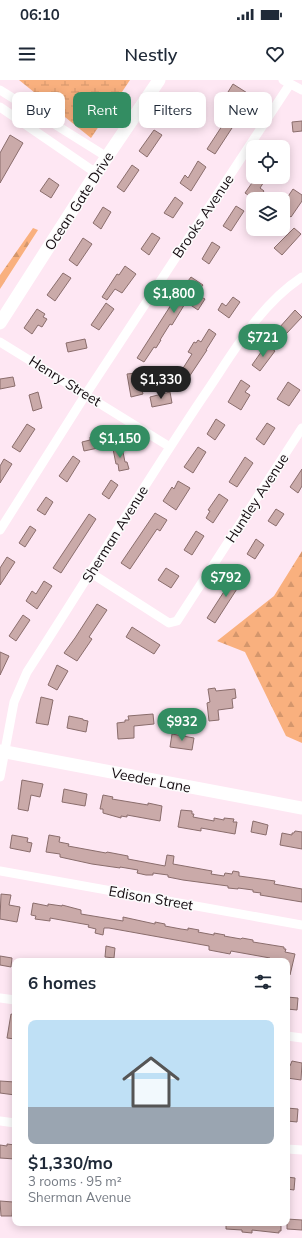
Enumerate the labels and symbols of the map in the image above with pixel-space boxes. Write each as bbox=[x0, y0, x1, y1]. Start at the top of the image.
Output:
street label: Ocean Gate Drive bbox=[40, 148, 118, 254]
street label: Brooks Avenue bbox=[168, 171, 238, 261]
pin: $1,800 bbox=[141, 280, 207, 314]
pin: $721 bbox=[239, 324, 287, 358]
street label: Henry Street bbox=[26, 352, 105, 410]
pin: $1,330 bbox=[128, 366, 194, 400]
pin: $1,150 bbox=[87, 425, 153, 459]
street label: Huntley Avenue bbox=[222, 450, 292, 546]
street label: Sherman Avenue bbox=[78, 482, 152, 586]
pin: $792 bbox=[202, 564, 250, 598]
pin: $932 bbox=[158, 708, 206, 742]
street label: Veeder Lane bbox=[110, 763, 192, 797]
street label: Edison Street bbox=[107, 882, 195, 914]

